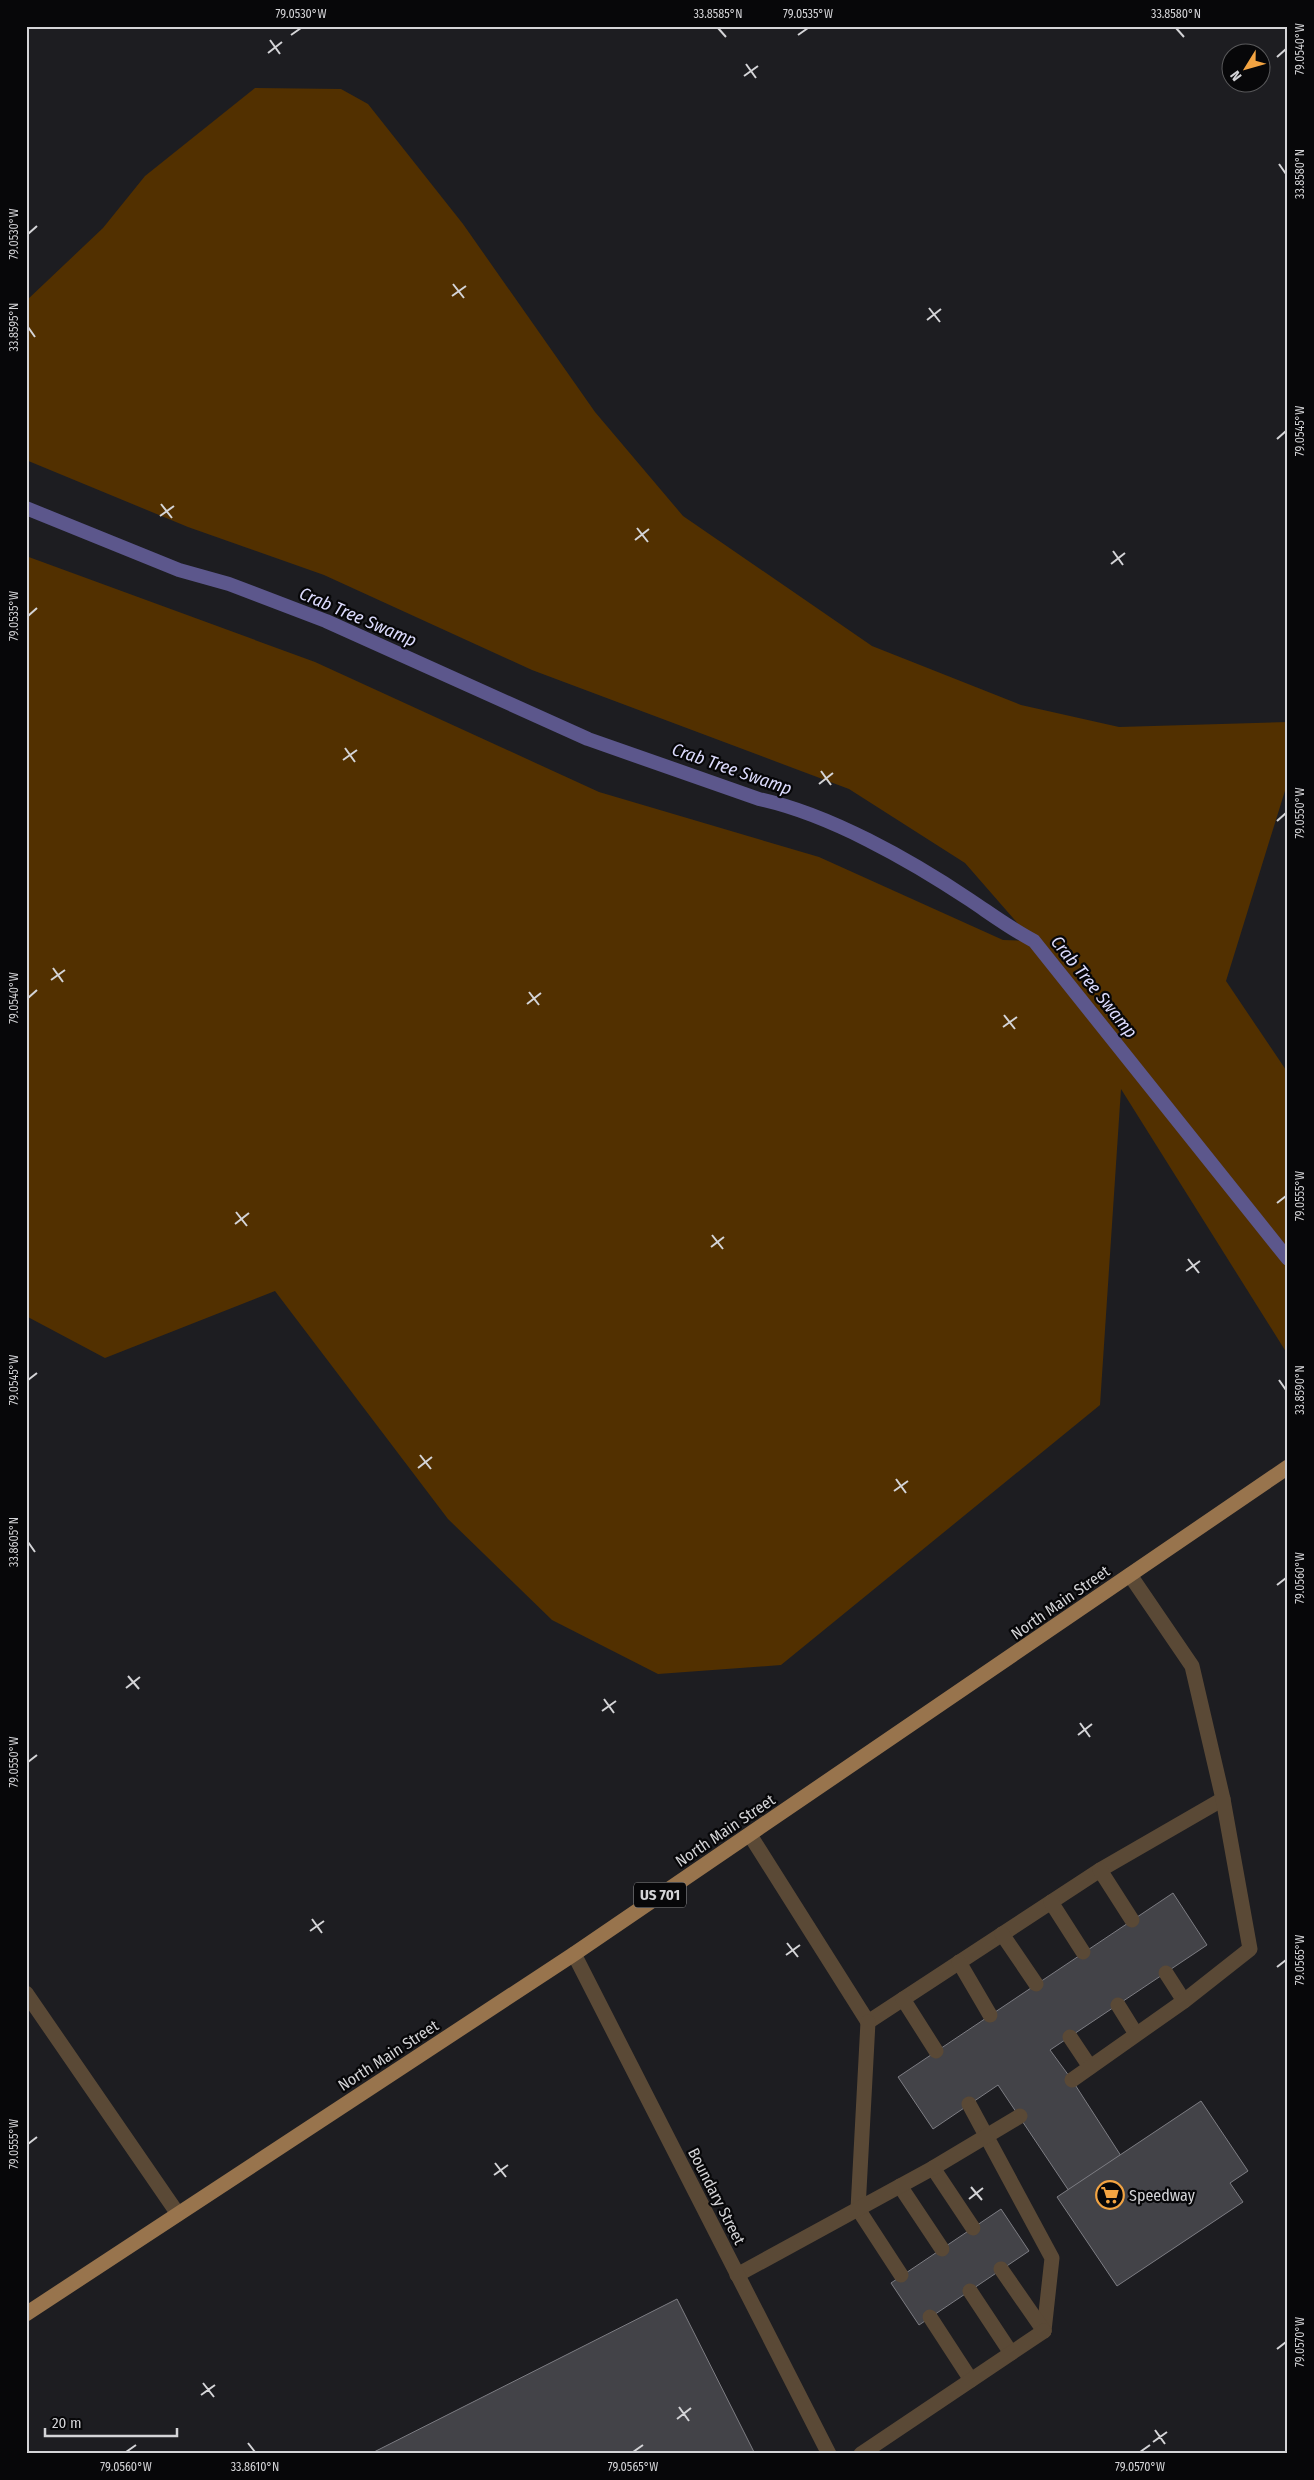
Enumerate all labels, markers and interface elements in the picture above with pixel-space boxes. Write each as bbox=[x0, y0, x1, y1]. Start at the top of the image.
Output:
text: 79.0530°W bbox=[276, 7, 326, 21]
text: 33.8585°N bbox=[693, 7, 743, 21]
text: 79.0535°W bbox=[783, 7, 833, 21]
text: 33.8580°N bbox=[1151, 7, 1201, 21]
text: 79.0540°W bbox=[1293, 23, 1307, 75]
north arrow bbox=[1222, 42, 1272, 92]
text: N bbox=[1227, 67, 1245, 84]
text: 33.8580°N bbox=[1293, 149, 1307, 199]
text: 79.0530°W bbox=[7, 209, 21, 259]
text: 33.8595°N bbox=[7, 303, 21, 351]
text: 79.0545°W bbox=[1293, 406, 1307, 456]
water label: Crab Tree Swamp bbox=[296, 582, 420, 652]
text: 79.0535°W bbox=[7, 591, 21, 641]
water label: Crab Tree Swamp bbox=[669, 738, 795, 800]
text: 79.0550°W bbox=[1293, 787, 1307, 839]
water label: Crab Tree Swamp bbox=[1046, 931, 1142, 1043]
text: 79.0540°W bbox=[7, 972, 21, 1024]
text: 79.0555°W bbox=[1293, 1171, 1307, 1221]
text: 79.0545°W bbox=[7, 1355, 21, 1405]
text: 33.8590°N bbox=[1293, 1365, 1307, 1415]
text: 33.8605°N bbox=[7, 1517, 21, 1567]
text: 79.0560°W bbox=[1293, 1552, 1307, 1604]
street label: North Main Street bbox=[1007, 1561, 1114, 1643]
text: 79.0550°W bbox=[7, 1736, 21, 1788]
street label: North Main Street bbox=[672, 1790, 779, 1871]
road number: US 701 bbox=[634, 1882, 686, 1908]
text: 79.0565°W bbox=[1293, 1935, 1307, 1985]
street label: North Main Street bbox=[334, 2015, 443, 2095]
text: 79.0555°W bbox=[7, 2119, 21, 2169]
street label: Boundary Street bbox=[684, 2145, 749, 2249]
supermarket icon: Speedway bbox=[1095, 2180, 1125, 2210]
place label: Speedway bbox=[1129, 2186, 1196, 2205]
text: 79.0570°W bbox=[1293, 2317, 1307, 2367]
scale bar bbox=[45, 2405, 178, 2437]
text: 20 m bbox=[52, 2414, 82, 2432]
text: 79.0560°W bbox=[100, 2460, 152, 2474]
text: 33.8610°N bbox=[231, 2460, 279, 2474]
text: 79.0565°W bbox=[608, 2460, 658, 2474]
text: 79.0570°W bbox=[1115, 2460, 1165, 2474]

